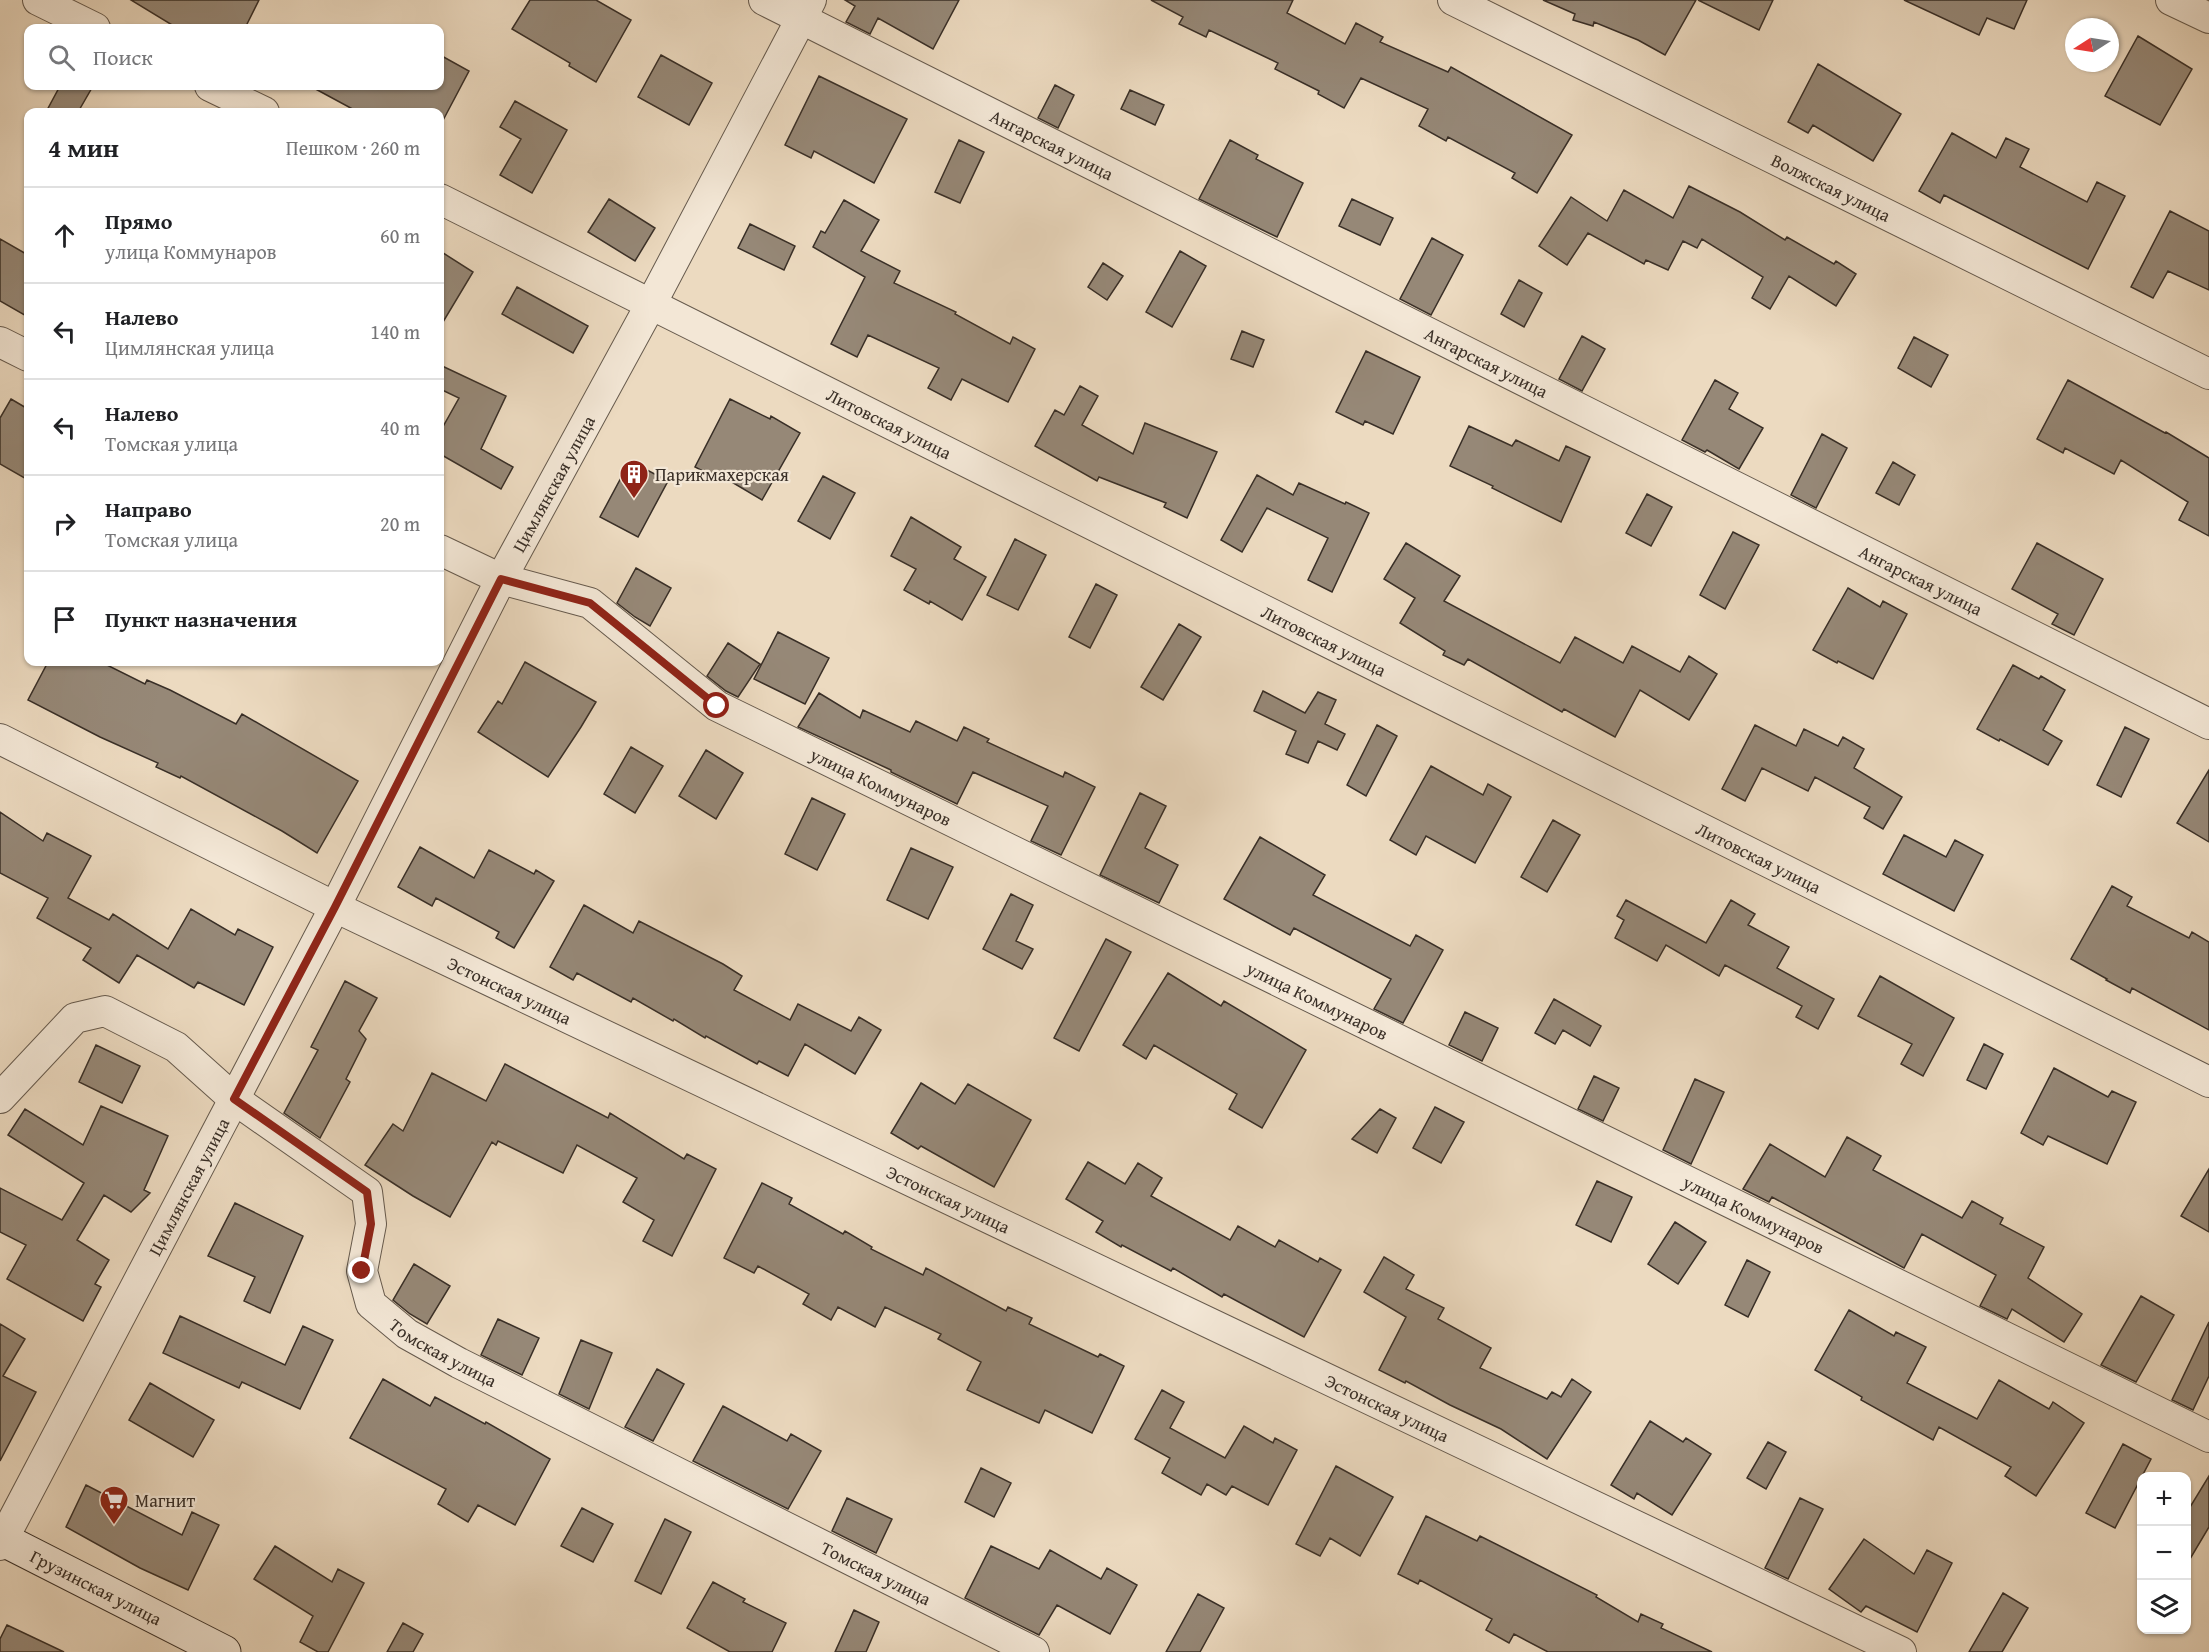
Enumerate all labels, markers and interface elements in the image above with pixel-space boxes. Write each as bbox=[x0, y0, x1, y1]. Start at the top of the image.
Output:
north arrow bbox=[2065, 18, 2119, 72]
search box bbox=[24, 24, 444, 90]
icon: search bbox=[45, 41, 78, 74]
text: Поиск bbox=[93, 41, 153, 73]
street label: Ангарская улица bbox=[985, 102, 1119, 187]
text: 4 мин bbox=[48, 128, 119, 167]
text: Пешком · 260 m bbox=[286, 133, 420, 162]
street label: Волжская улица bbox=[1767, 146, 1896, 228]
text: Прямо bbox=[105, 205, 172, 237]
icon: ahead bbox=[48, 219, 81, 252]
text: 60 m bbox=[380, 221, 420, 250]
text: улица Коммунаров bbox=[105, 237, 277, 266]
text: Налево bbox=[105, 301, 178, 333]
icon: left bbox=[48, 315, 81, 348]
text: 140 m bbox=[370, 317, 420, 346]
street label: Ангарская улица bbox=[1420, 320, 1553, 404]
text: Цимлянская улица bbox=[105, 333, 274, 362]
street label: Литовская улица bbox=[822, 381, 957, 466]
text: Налево bbox=[105, 397, 178, 429]
street label: Цимлянская улица bbox=[505, 410, 602, 557]
icon: left bbox=[48, 411, 81, 444]
text: 40 m bbox=[380, 413, 420, 442]
text: Томская улица bbox=[105, 429, 238, 458]
building icon: Парикмахерская bbox=[618, 458, 650, 500]
place label: Парикмахерская bbox=[655, 461, 789, 488]
text: Направо bbox=[105, 493, 192, 525]
icon: right bbox=[48, 507, 81, 540]
text: 20 m bbox=[380, 509, 420, 538]
text: Томская улица bbox=[105, 525, 238, 554]
street label: Ангарская улица bbox=[1855, 537, 1988, 622]
street label: Литовская улица bbox=[1257, 598, 1391, 683]
icon: arrive bbox=[48, 603, 81, 636]
text: Пункт назначения bbox=[105, 603, 297, 635]
route start bbox=[703, 692, 729, 718]
street label: улица Коммунаров bbox=[805, 740, 957, 833]
street label: Литовская улица bbox=[1692, 815, 1826, 900]
street label: Эстонская улица bbox=[443, 949, 576, 1031]
street label: улица Коммунаров bbox=[1241, 954, 1393, 1046]
street label: Цимлянская улица bbox=[141, 1112, 236, 1260]
street label: Эстонская улица bbox=[882, 1158, 1015, 1240]
street label: улица Коммунаров bbox=[1678, 1168, 1829, 1260]
route end bbox=[348, 1257, 374, 1283]
street label: Томская улица bbox=[383, 1311, 502, 1394]
street label: Эстонская улица bbox=[1321, 1367, 1454, 1449]
map controls bbox=[2137, 1472, 2191, 1634]
button: + bbox=[2137, 1472, 2191, 1526]
supermarket icon: Магнит bbox=[98, 1484, 130, 1526]
place label: Магнит bbox=[135, 1487, 195, 1514]
button: − bbox=[2137, 1526, 2191, 1580]
street label: Томская улица bbox=[817, 1534, 936, 1612]
street label: Грузинская улица bbox=[26, 1542, 167, 1632]
button: layers bbox=[2137, 1580, 2191, 1634]

